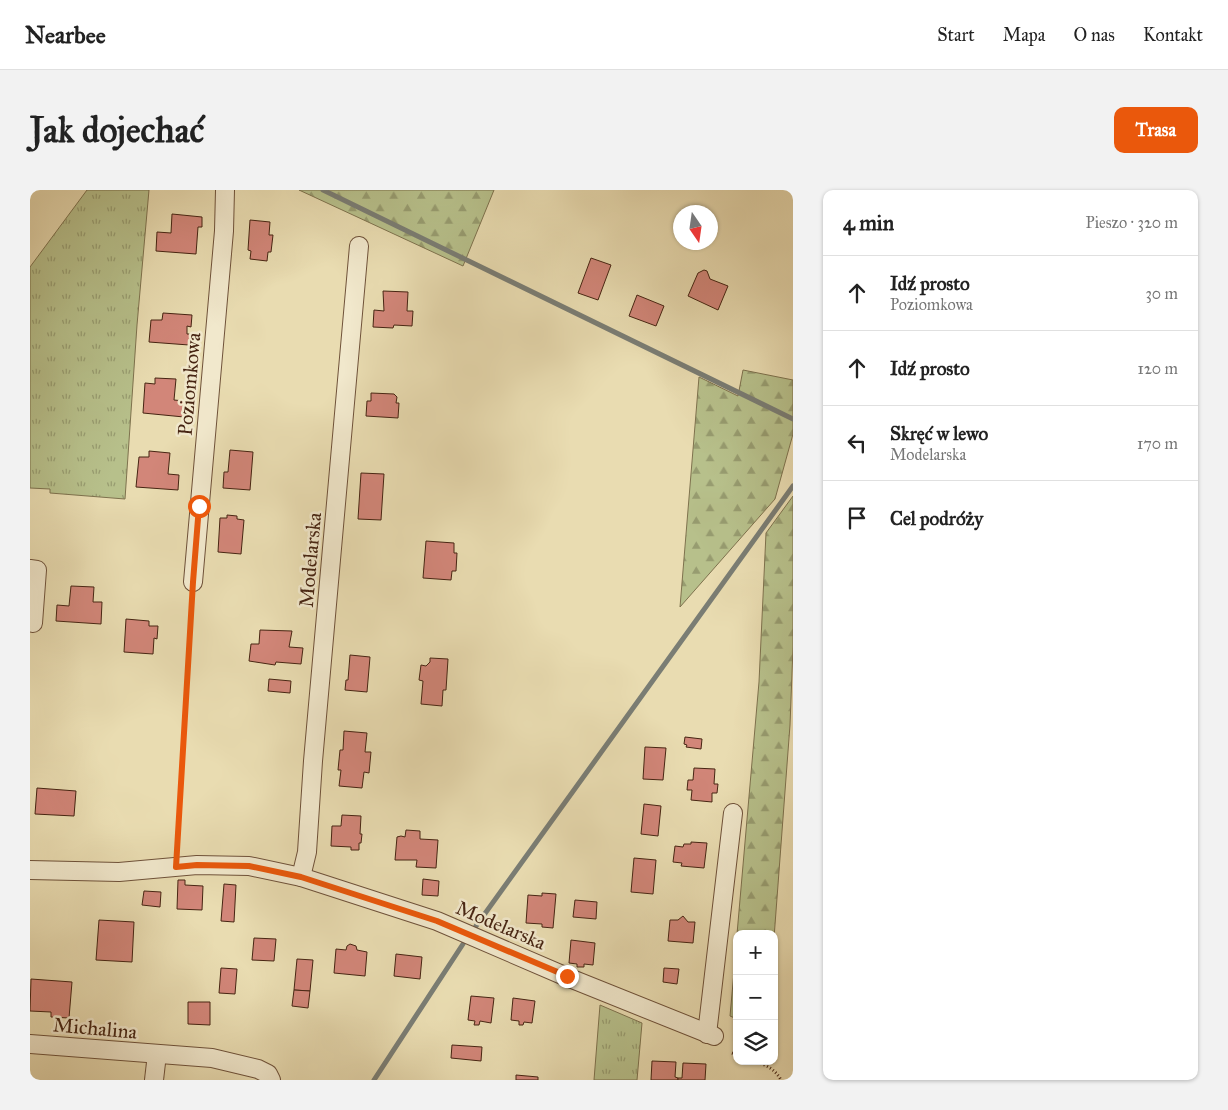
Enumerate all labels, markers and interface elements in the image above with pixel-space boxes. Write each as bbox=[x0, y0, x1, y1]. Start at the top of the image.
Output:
text: Nearbee bbox=[25, 20, 106, 50]
text: Start bbox=[937, 24, 975, 46]
text: Mapa bbox=[1003, 24, 1045, 46]
text: O nas bbox=[1073, 24, 1115, 46]
text: Kontakt bbox=[1143, 24, 1203, 46]
button: Trasa bbox=[1114, 107, 1198, 153]
text: Jak dojechać bbox=[30, 109, 204, 152]
north arrow bbox=[673, 205, 718, 250]
text: 4 min bbox=[843, 210, 894, 236]
text: Pieszo · 320 m bbox=[1086, 213, 1178, 232]
text: Idź prosto bbox=[890, 272, 970, 295]
icon: ahead bbox=[843, 279, 871, 307]
text: 30 m bbox=[1145, 284, 1178, 303]
text: Poziomkowa bbox=[890, 295, 973, 314]
street label: Poziomkowa bbox=[173, 331, 206, 437]
icon: ahead bbox=[843, 354, 871, 382]
text: Idź prosto bbox=[890, 357, 970, 380]
text: 120 m bbox=[1138, 359, 1178, 378]
text: Skręć w lewo bbox=[890, 422, 988, 445]
icon: left bbox=[843, 429, 871, 457]
text: 170 m bbox=[1137, 434, 1178, 453]
text: Modelarska bbox=[890, 445, 966, 464]
route start bbox=[188, 495, 211, 518]
icon: arrive bbox=[843, 504, 871, 532]
text: Cel podróży bbox=[890, 507, 983, 530]
street label: Modelarska bbox=[294, 511, 326, 609]
street label: Modelarska bbox=[452, 895, 550, 955]
map controls bbox=[733, 930, 778, 1065]
button: + bbox=[733, 930, 778, 975]
route end bbox=[556, 965, 579, 988]
button: − bbox=[733, 975, 778, 1020]
street label: Michalina bbox=[52, 1012, 139, 1044]
button: layers bbox=[733, 1020, 778, 1065]

